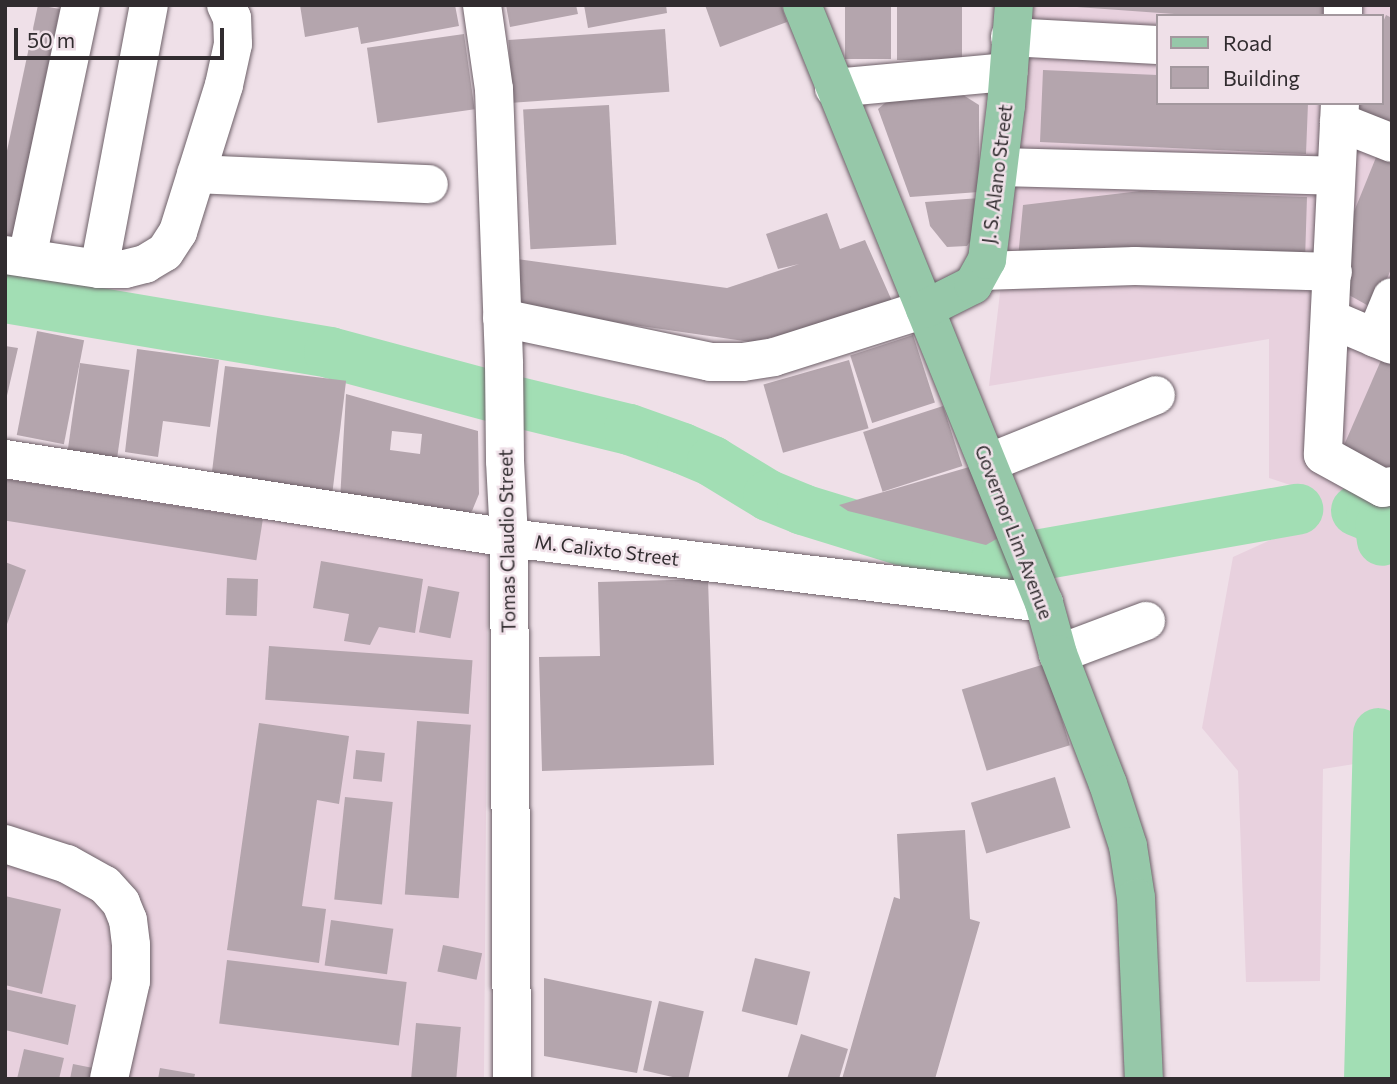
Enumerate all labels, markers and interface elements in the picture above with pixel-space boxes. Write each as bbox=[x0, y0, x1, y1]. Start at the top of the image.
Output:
scale bar bbox=[18, 14, 228, 58]
legend bbox=[1156, 14, 1383, 105]
text: 50 m bbox=[27, 27, 75, 52]
text: Road bbox=[1223, 30, 1272, 55]
text: Building bbox=[1223, 65, 1300, 90]
street label: J. S. Alano Street bbox=[977, 103, 1017, 245]
street label: Governor Lim Avenue bbox=[970, 442, 1058, 622]
street label: Tomas Claudio Street bbox=[494, 449, 520, 633]
street label: M. Calixto Street bbox=[533, 530, 681, 570]

